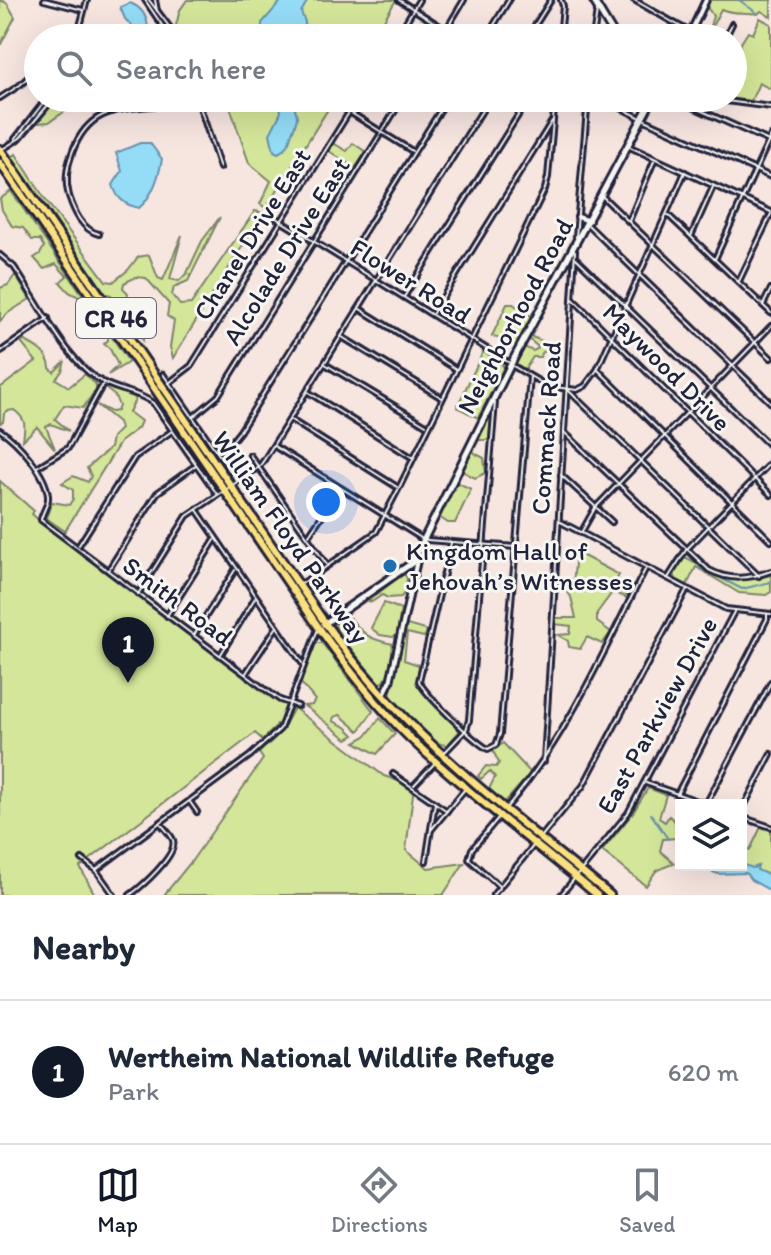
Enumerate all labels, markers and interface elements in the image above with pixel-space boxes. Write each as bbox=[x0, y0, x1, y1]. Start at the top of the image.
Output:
search box bbox=[24, 24, 747, 112]
icon: search bbox=[52, 46, 96, 90]
text: Search here bbox=[116, 50, 266, 87]
street label: Chanel Drive East bbox=[186, 142, 318, 326]
street label: Alcolade Drive East bbox=[215, 151, 357, 351]
street label: Neighborhood Road bbox=[450, 212, 580, 419]
street label: Flower Road bbox=[344, 231, 478, 331]
street label: Maywood Drive bbox=[596, 296, 738, 438]
road number: CR 46 bbox=[76, 298, 156, 338]
street label: Commack Road bbox=[524, 340, 568, 516]
street label: William Floyd Parkway bbox=[206, 424, 376, 650]
your location bbox=[306, 482, 346, 522]
place label: Kingdom Hall of Jehovah’s Witnesses bbox=[406, 535, 633, 597]
street label: Smith Road bbox=[117, 549, 240, 653]
marker: Kingdom Hall of Jehovah’s Witnesses bbox=[381, 557, 399, 575]
street label: East Parkview Drive bbox=[590, 611, 724, 819]
pin: 1 bbox=[102, 617, 154, 683]
map controls bbox=[675, 799, 747, 871]
button: layers bbox=[675, 799, 747, 871]
text: Nearby bbox=[32, 927, 135, 968]
text: Wertheim National Wildlife Refuge bbox=[108, 1038, 555, 1075]
text: 1 bbox=[52, 1056, 64, 1088]
text: 620 m bbox=[668, 1056, 739, 1088]
text: Park bbox=[108, 1075, 159, 1107]
tab: Map bbox=[96, 1163, 140, 1238]
tab: Directions bbox=[331, 1163, 428, 1238]
tab: Saved bbox=[619, 1163, 675, 1238]

